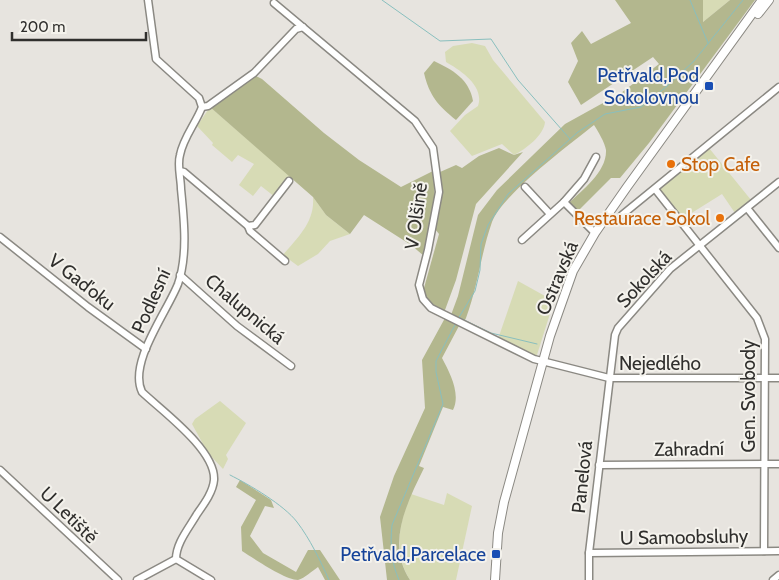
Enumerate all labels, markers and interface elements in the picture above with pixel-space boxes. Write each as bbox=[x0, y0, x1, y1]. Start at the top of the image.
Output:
scale bar bbox=[12, 10, 146, 42]
text: 200 m bbox=[20, 18, 65, 36]
place label: Petřvald,Pod Sokolovnou bbox=[597, 64, 699, 109]
marker: Petřvald,Pod Sokolovnou bbox=[703, 80, 715, 92]
place label: Stop Cafe bbox=[681, 153, 760, 176]
marker: Stop Cafe bbox=[665, 158, 677, 170]
street label: V Olšině bbox=[400, 181, 432, 251]
place label: Restaurace Sokol bbox=[574, 207, 711, 230]
marker: Restaurace Sokol bbox=[714, 212, 726, 224]
street label: Ostravská bbox=[531, 238, 583, 318]
street label: Sokolská bbox=[612, 246, 676, 312]
street label: V Gaďoku bbox=[44, 249, 120, 315]
street label: Podlesní bbox=[127, 265, 175, 337]
street label: Chalupnická bbox=[200, 269, 290, 349]
street label: Gen. Svobody bbox=[737, 339, 760, 452]
street label: Nejedlého bbox=[619, 352, 701, 375]
street label: Zahradní bbox=[654, 437, 724, 461]
street label: Panelová bbox=[567, 439, 597, 515]
street label: U Letiště bbox=[35, 482, 103, 548]
street label: U Samoobsluhy bbox=[620, 524, 749, 550]
place label: Petřvald,Parcelace bbox=[340, 543, 486, 566]
marker: Petřvald,Parcelace bbox=[490, 548, 502, 560]

